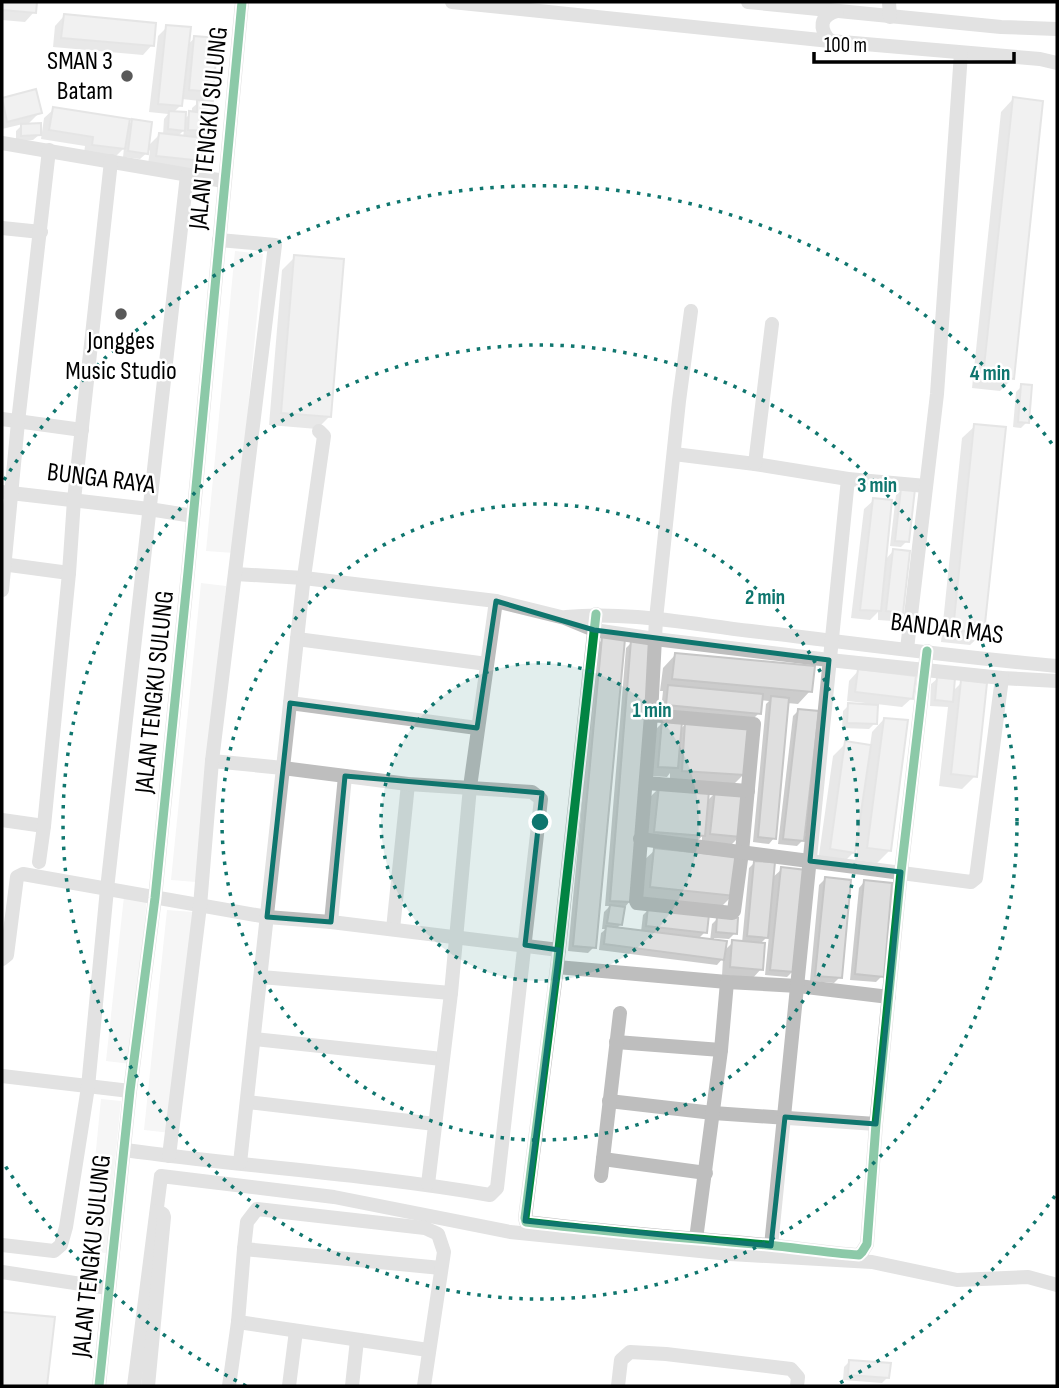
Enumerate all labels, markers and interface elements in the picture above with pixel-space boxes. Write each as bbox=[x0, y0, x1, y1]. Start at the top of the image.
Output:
scale bar bbox=[814, 21, 1014, 65]
street label: JALAN TENGKU SULUNG bbox=[183, 25, 235, 232]
text: 100 m bbox=[824, 33, 867, 58]
place label: SMAN 3 Batam bbox=[47, 46, 113, 107]
marker: SMAN 3 Batam bbox=[119, 68, 135, 84]
marker: Jongges Music Studio bbox=[113, 306, 129, 322]
place label: Jongges Music Studio bbox=[65, 326, 177, 387]
text: 4 min bbox=[970, 361, 1010, 386]
street label: BUNGA RAYA bbox=[45, 457, 158, 501]
text: 3 min bbox=[857, 473, 897, 498]
text: 2 min bbox=[745, 585, 785, 610]
street label: JALAN TENGKU SULUNG bbox=[129, 589, 181, 796]
street label: BANDAR MAS bbox=[889, 607, 1005, 651]
text: 1 min bbox=[632, 698, 672, 723]
centre of rings bbox=[528, 810, 552, 834]
street label: JALAN TENGKU SULUNG bbox=[66, 1153, 118, 1360]

